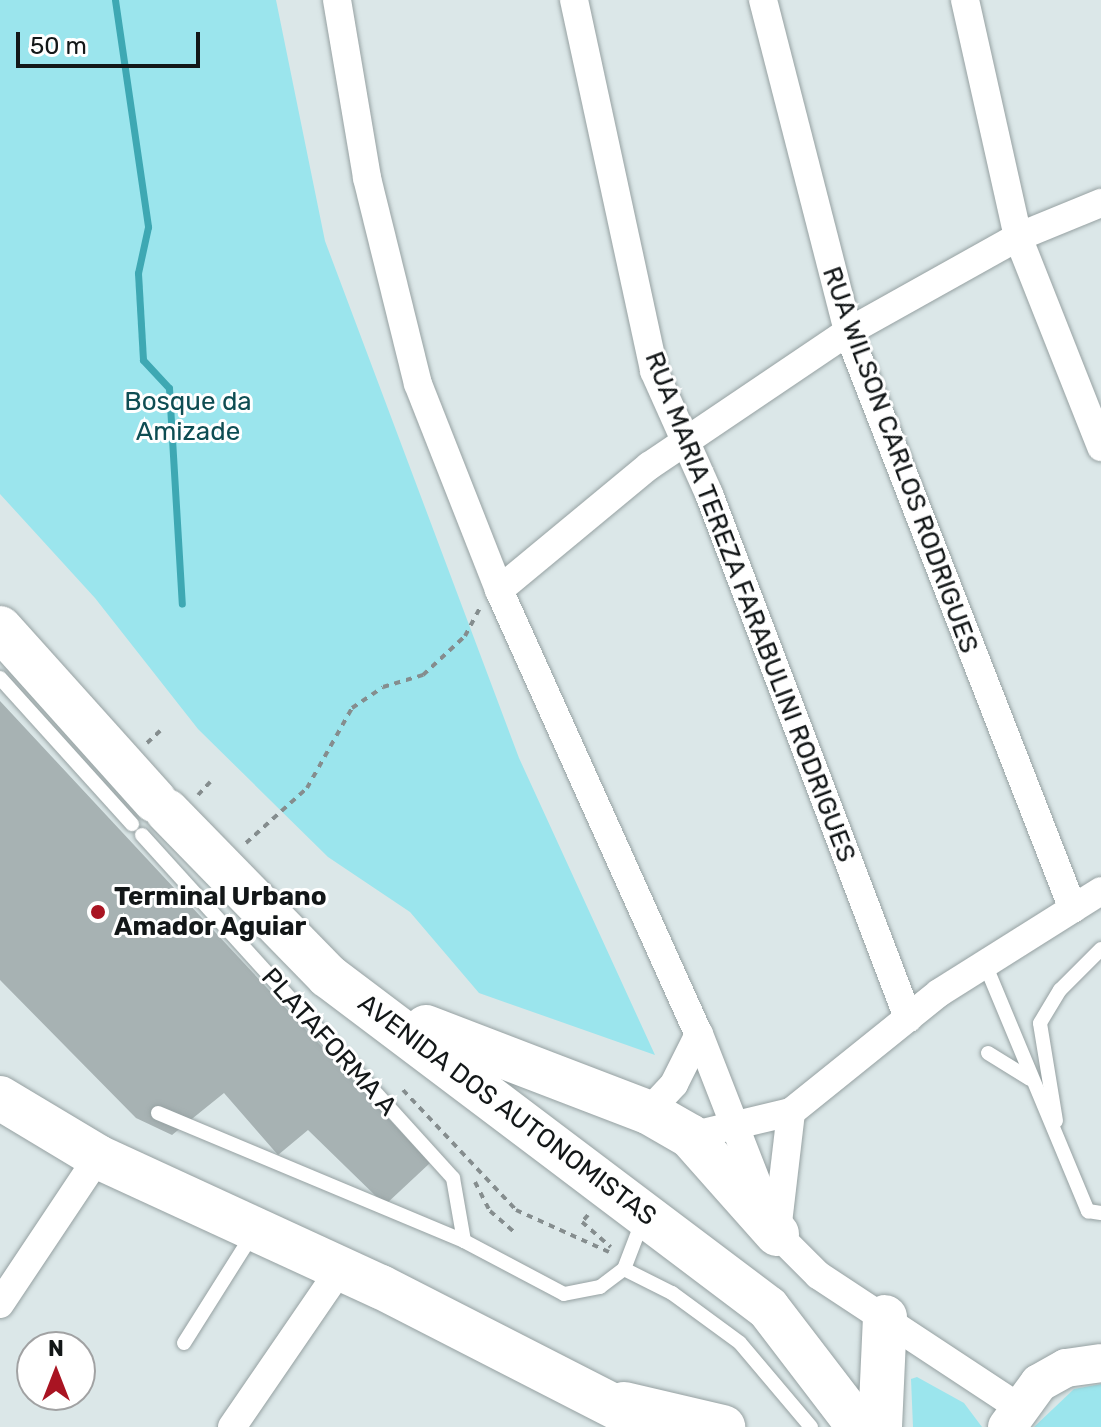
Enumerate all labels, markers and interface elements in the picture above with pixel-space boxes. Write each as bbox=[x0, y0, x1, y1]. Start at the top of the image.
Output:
scale bar bbox=[20, 16, 204, 66]
text: 50 m bbox=[30, 32, 87, 60]
street label: RUA WILSON CARLOS RODRIGUES bbox=[815, 262, 985, 658]
street label: RUA MARIA TEREZA FARABULINI RODRIGUES bbox=[637, 346, 863, 868]
park label: Bosque da Amizade bbox=[124, 386, 252, 448]
place label: Terminal Urbano Amador Aguiar bbox=[114, 881, 327, 942]
marker: Terminal Urbano Amador Aguiar bbox=[89, 903, 107, 921]
street label: PLATAFORMA A bbox=[254, 961, 404, 1123]
street label: AVENIDA DOS AUTONOMISTAS bbox=[351, 987, 663, 1233]
north arrow bbox=[16, 1331, 96, 1411]
text: N bbox=[48, 1335, 64, 1362]

